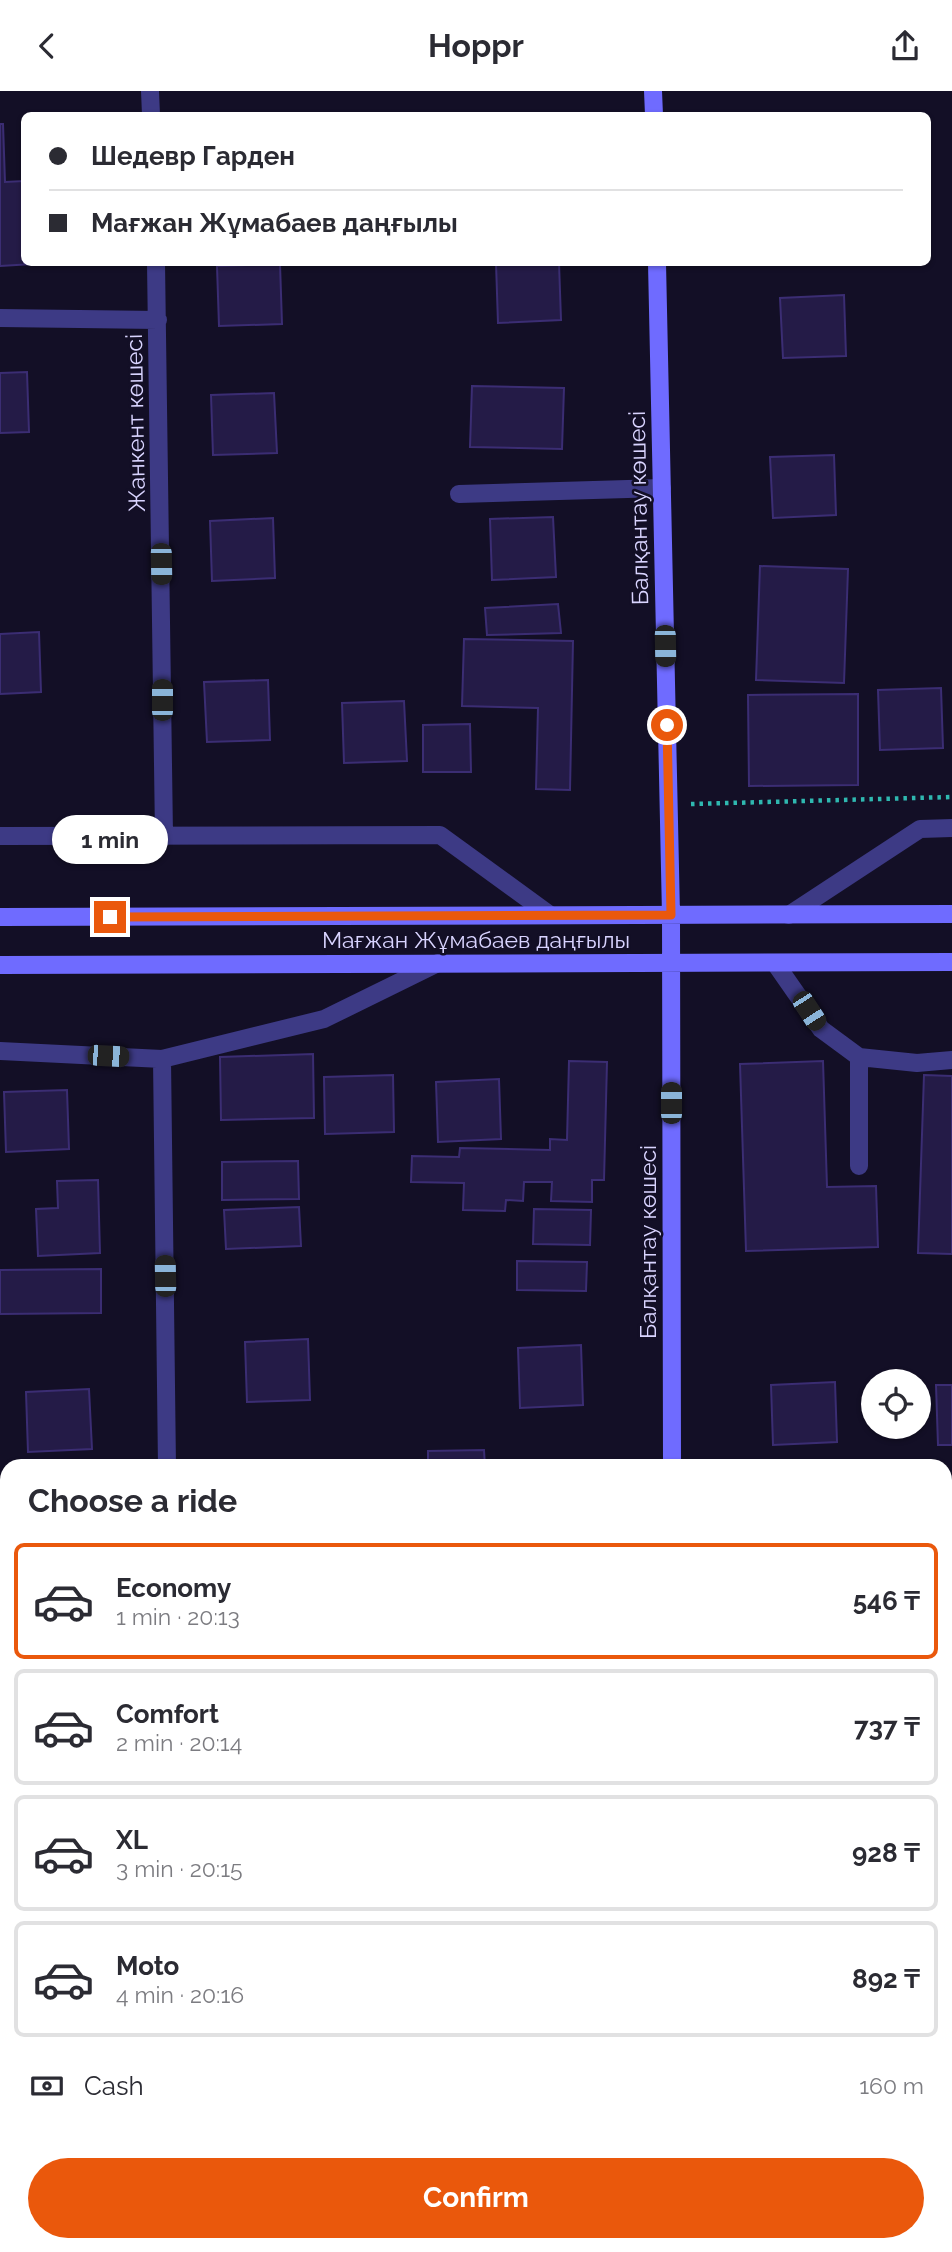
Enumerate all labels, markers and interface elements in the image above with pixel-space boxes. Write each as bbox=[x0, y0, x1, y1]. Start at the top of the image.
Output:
icon: back bbox=[28, 27, 66, 65]
text: Hoppr bbox=[428, 27, 524, 64]
icon: share bbox=[886, 27, 924, 65]
text: Шедевр Гарден bbox=[91, 141, 295, 171]
text: Мағжан Жұмабаев даңғылы bbox=[91, 208, 458, 238]
street label: Жанкент көшесі bbox=[120, 334, 150, 512]
street label: Балқантау көшесі bbox=[623, 411, 653, 605]
car bbox=[151, 543, 172, 585]
car bbox=[655, 625, 676, 667]
car bbox=[152, 679, 173, 721]
route start bbox=[651, 709, 683, 741]
callout: 1 min bbox=[52, 815, 168, 865]
text: 1 min bbox=[81, 826, 139, 853]
route end bbox=[94, 901, 126, 933]
street label: Мағжан Жұмабаев даңғылы bbox=[322, 926, 630, 953]
car bbox=[789, 988, 830, 1034]
car bbox=[87, 1044, 130, 1068]
car bbox=[661, 1082, 682, 1124]
street label: Балқантау көшесі bbox=[634, 1145, 661, 1339]
car bbox=[155, 1255, 176, 1297]
map controls bbox=[861, 1369, 931, 1439]
button: locate bbox=[861, 1369, 931, 1439]
text: Choose a ride bbox=[28, 1482, 237, 1519]
icon: car bbox=[32, 1570, 95, 1633]
text: Economy bbox=[116, 1573, 231, 1603]
text: 546 ₸ bbox=[853, 1586, 920, 1616]
text: 1 min · 20:13 bbox=[116, 1603, 240, 1630]
icon: car bbox=[32, 1696, 95, 1759]
text: Comfort bbox=[116, 1699, 219, 1729]
text: 737 ₸ bbox=[854, 1712, 920, 1742]
text: 2 min · 20:14 bbox=[116, 1729, 242, 1756]
icon: car bbox=[32, 1822, 95, 1885]
text: XL bbox=[116, 1825, 148, 1855]
text: 928 ₸ bbox=[852, 1838, 920, 1868]
text: 3 min · 20:15 bbox=[116, 1855, 243, 1882]
icon: car bbox=[32, 1948, 95, 2011]
text: Moto bbox=[116, 1951, 179, 1981]
text: 892 ₸ bbox=[852, 1964, 920, 1994]
text: 4 min · 20:16 bbox=[116, 1981, 244, 2008]
icon: cash bbox=[28, 2067, 66, 2105]
text: Cash bbox=[84, 2071, 144, 2101]
text: 160 m bbox=[859, 2072, 924, 2099]
button: Confirm bbox=[28, 2158, 924, 2238]

